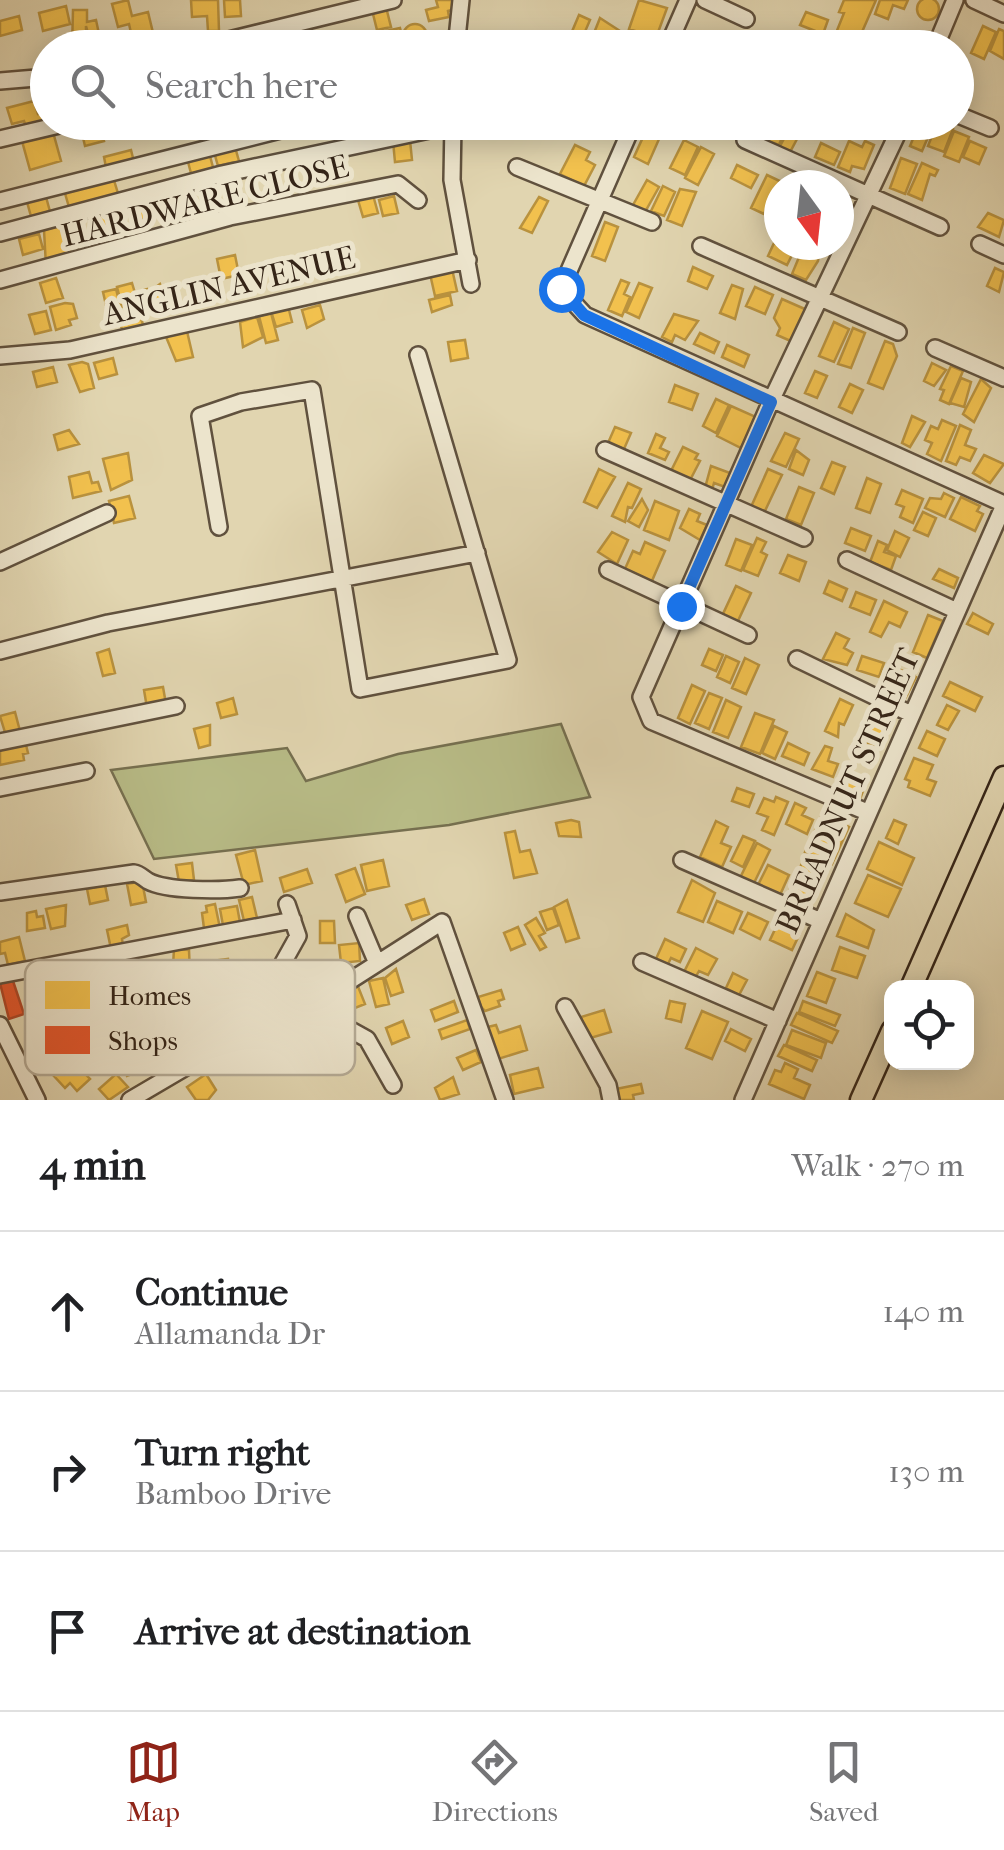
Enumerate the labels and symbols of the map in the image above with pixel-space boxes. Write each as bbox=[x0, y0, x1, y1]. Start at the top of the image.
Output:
street label: HARDWARE CLOSE bbox=[57, 147, 353, 255]
north arrow bbox=[764, 170, 854, 260]
street label: ANGLIN AVENUE bbox=[97, 239, 359, 334]
route start bbox=[539, 267, 585, 313]
route end bbox=[659, 584, 705, 630]
street label: BREADNUT STREET bbox=[769, 643, 928, 939]
legend bbox=[25, 960, 355, 1075]
text: Homes bbox=[108, 979, 191, 1012]
text: Shops bbox=[108, 1024, 178, 1057]

